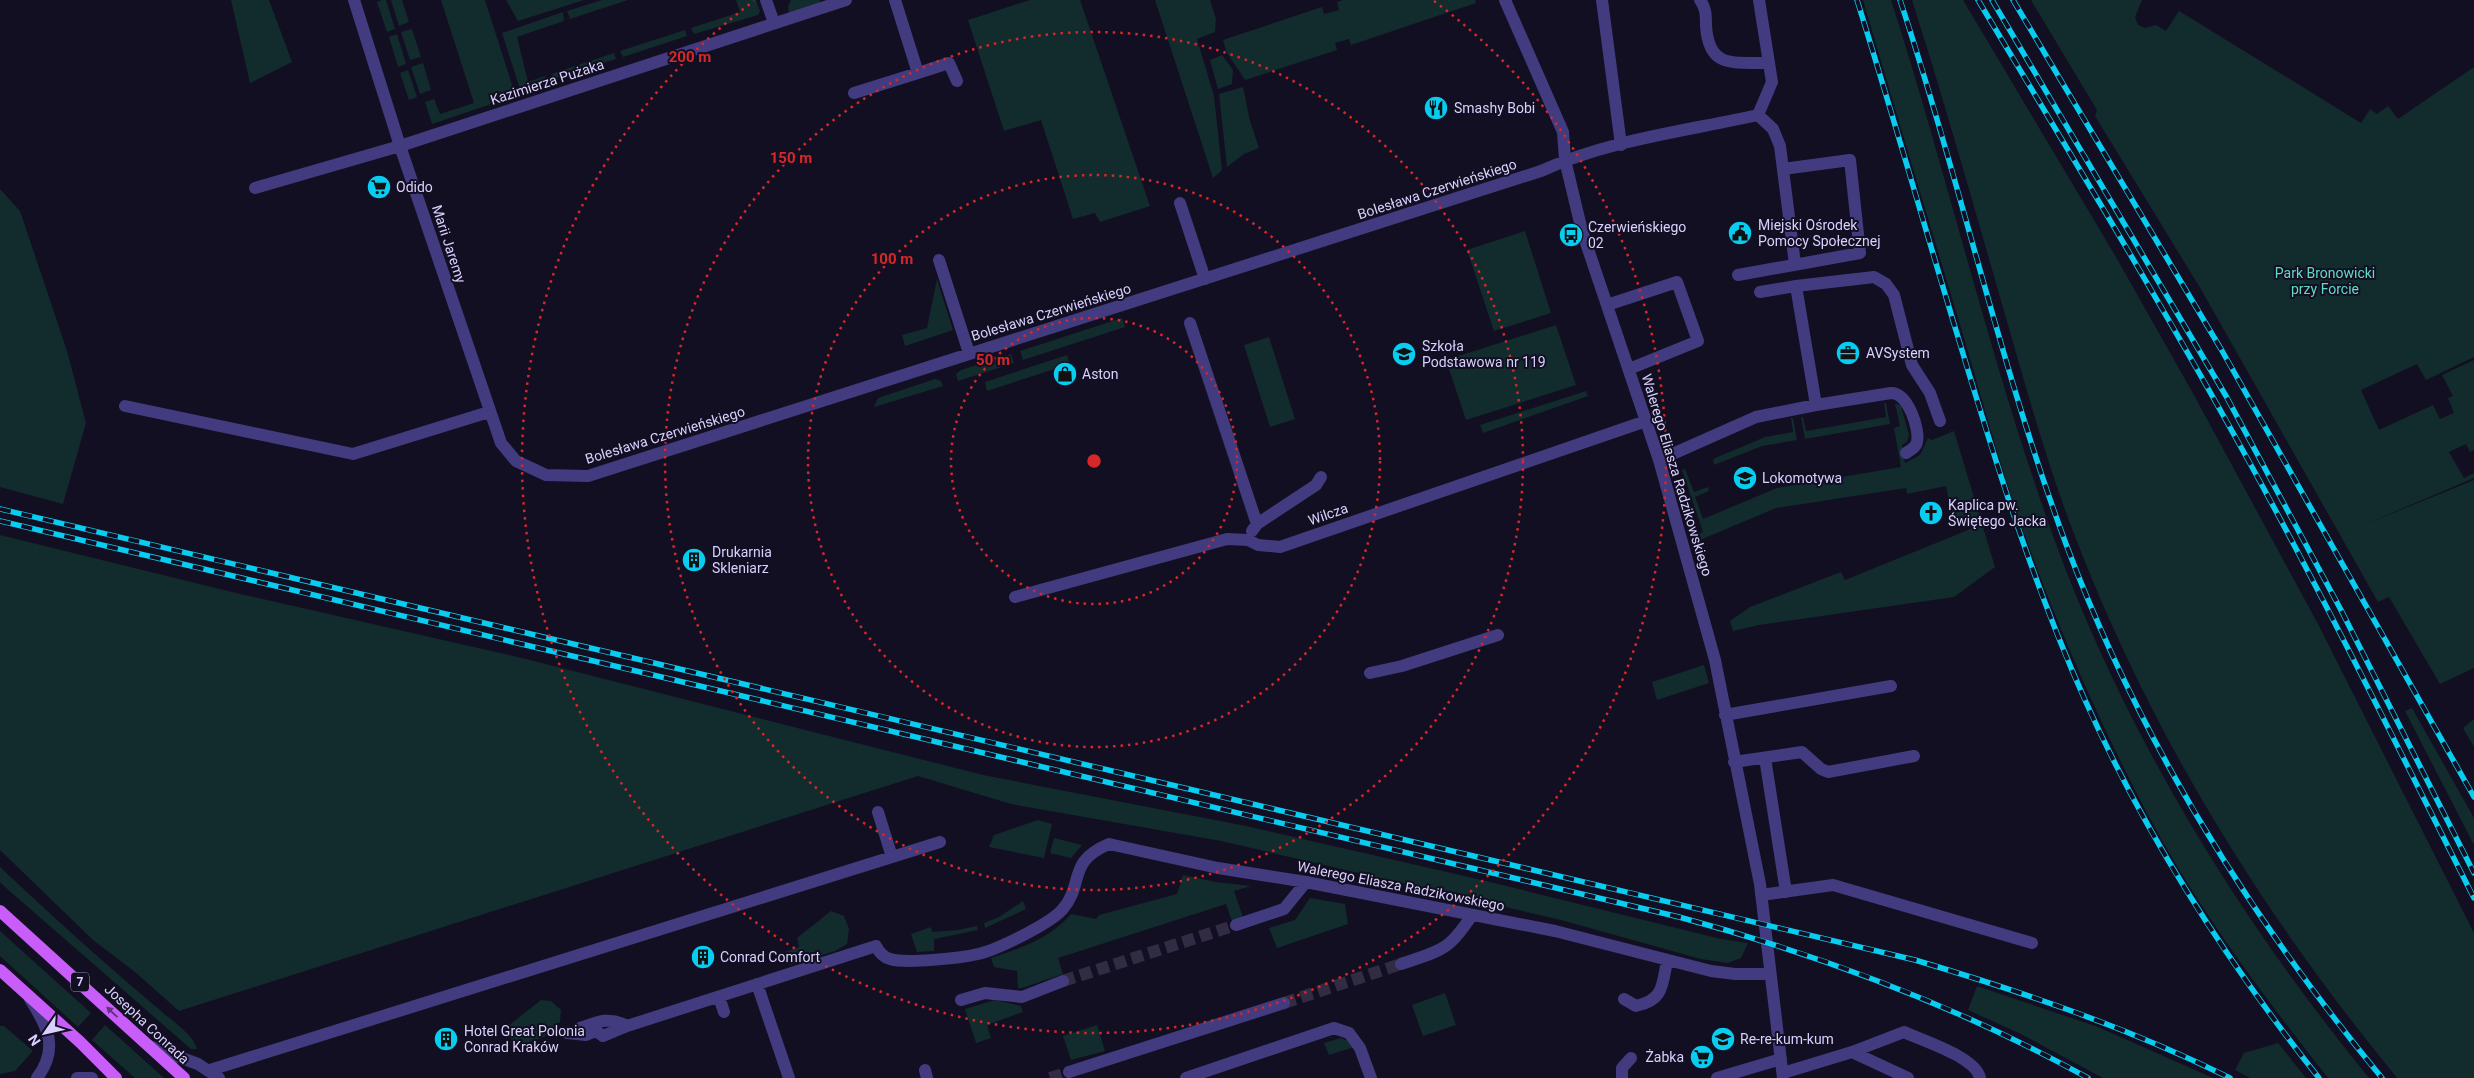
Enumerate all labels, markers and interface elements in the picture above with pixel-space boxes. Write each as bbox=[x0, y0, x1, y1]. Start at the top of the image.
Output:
text: 200 m bbox=[669, 48, 711, 66]
street label: Kazimierza Pużaka bbox=[488, 56, 606, 108]
restaurant icon: Smashy Bobi bbox=[1423, 95, 1449, 121]
place label: Smashy Bobi bbox=[1454, 100, 1535, 116]
text: 150 m bbox=[770, 149, 812, 167]
street label: Bolesława Czerwieńskiego bbox=[1356, 156, 1518, 222]
supermarket icon: Odido bbox=[366, 174, 392, 200]
place label: Odido bbox=[396, 179, 433, 195]
street label: Marii Jaremy bbox=[429, 203, 469, 285]
place label: Miejski Ośrodek Pomocy Społecznej bbox=[1758, 217, 1881, 249]
place label: Czerwieńskiego 02 bbox=[1588, 219, 1686, 251]
public building icon: Miejski Ośrodek Pomocy Społecznej bbox=[1727, 220, 1753, 246]
bus stop icon: Czerwieńskiego 02 bbox=[1558, 222, 1584, 248]
text: 100 m bbox=[871, 250, 913, 268]
park label: Park Bronowicki przy Forcie bbox=[2275, 265, 2375, 297]
street label: Bolesława Czerwieńskiego bbox=[969, 280, 1133, 344]
place label: Szkoła Podstawowa nr 119 bbox=[1422, 338, 1546, 370]
office icon: AVSystem bbox=[1835, 340, 1861, 366]
school or university icon: Szkoła Podstawowa nr 119 bbox=[1391, 341, 1417, 367]
place label: AVSystem bbox=[1866, 345, 1930, 361]
text: 50 m bbox=[976, 351, 1010, 369]
shop icon: Aston bbox=[1052, 361, 1078, 387]
place label: Aston bbox=[1082, 366, 1119, 382]
street label: Walerego Eliasza Radzikowskiego bbox=[1639, 372, 1715, 578]
street label: Bolesława Czerwieńskiego bbox=[583, 403, 747, 467]
centre of rings bbox=[1085, 452, 1103, 470]
school or university icon: Lokomotywa bbox=[1732, 465, 1758, 491]
place label: Lokomotywa bbox=[1762, 470, 1842, 486]
place label: Kaplica pw. Świętego Jacka bbox=[1948, 497, 2046, 529]
street label: Wilcza bbox=[1306, 500, 1350, 528]
church icon: Kaplica pw. Świętego Jacka bbox=[1918, 500, 1944, 526]
place label: Drukarnia Skleniarz bbox=[712, 544, 772, 576]
building icon: Drukarnia Skleniarz bbox=[681, 547, 707, 573]
street label: Walerego Eliasza Radzikowskiego bbox=[1296, 858, 1506, 914]
building icon: Conrad Comfort bbox=[690, 944, 716, 970]
place label: Conrad Comfort bbox=[720, 949, 821, 965]
road number: 7 bbox=[71, 972, 89, 992]
street label: Josepha Conrada bbox=[102, 981, 192, 1067]
one-way arrow bbox=[107, 1006, 119, 1018]
north arrow bbox=[20, 1008, 70, 1058]
place label: Hotel Great Polonia Conrad Kraków bbox=[464, 1023, 585, 1055]
building icon: Hotel Great Polonia Conrad Kraków bbox=[433, 1026, 459, 1052]
school or university icon: Re-re-kum-kum bbox=[1710, 1026, 1736, 1052]
place label: Re-re-kum-kum bbox=[1740, 1031, 1834, 1047]
text: N bbox=[25, 1032, 44, 1049]
supermarket icon: Żabka bbox=[1689, 1044, 1715, 1070]
place label: Żabka bbox=[1645, 1049, 1684, 1065]

